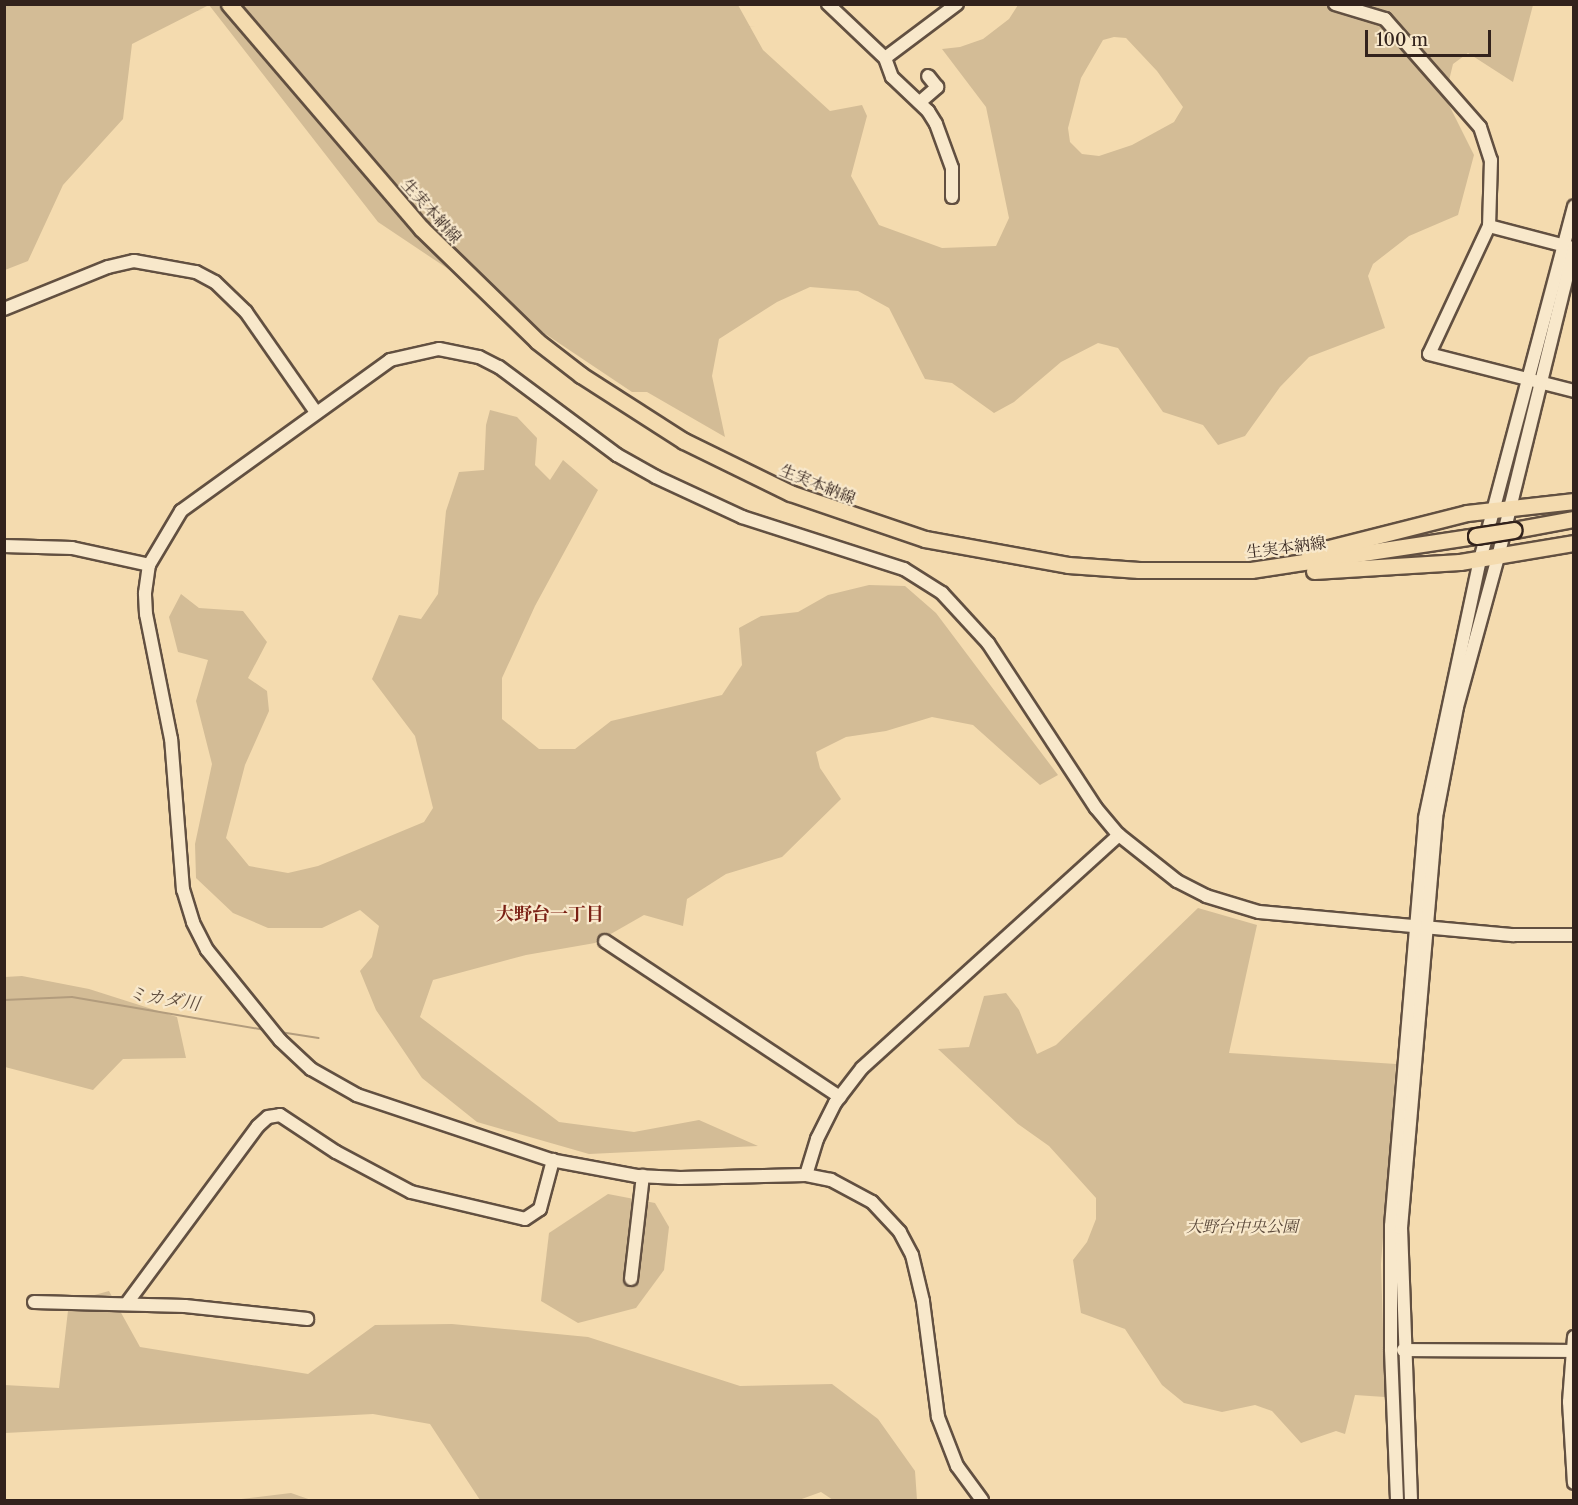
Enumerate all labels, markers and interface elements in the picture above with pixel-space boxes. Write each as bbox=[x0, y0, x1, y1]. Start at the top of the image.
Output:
scale bar bbox=[1368, 18, 1494, 56]
text: 100 m bbox=[1376, 29, 1428, 51]
street label: 生実本納線 bbox=[398, 175, 466, 247]
street label: 生実本納線 bbox=[777, 460, 859, 508]
street label: 生実本納線 bbox=[1245, 533, 1327, 561]
district label: 大野台一丁目 bbox=[496, 903, 604, 925]
water label: ミカダ川 bbox=[127, 983, 201, 1015]
park label: 大野台中央公園 bbox=[1186, 1216, 1298, 1236]

